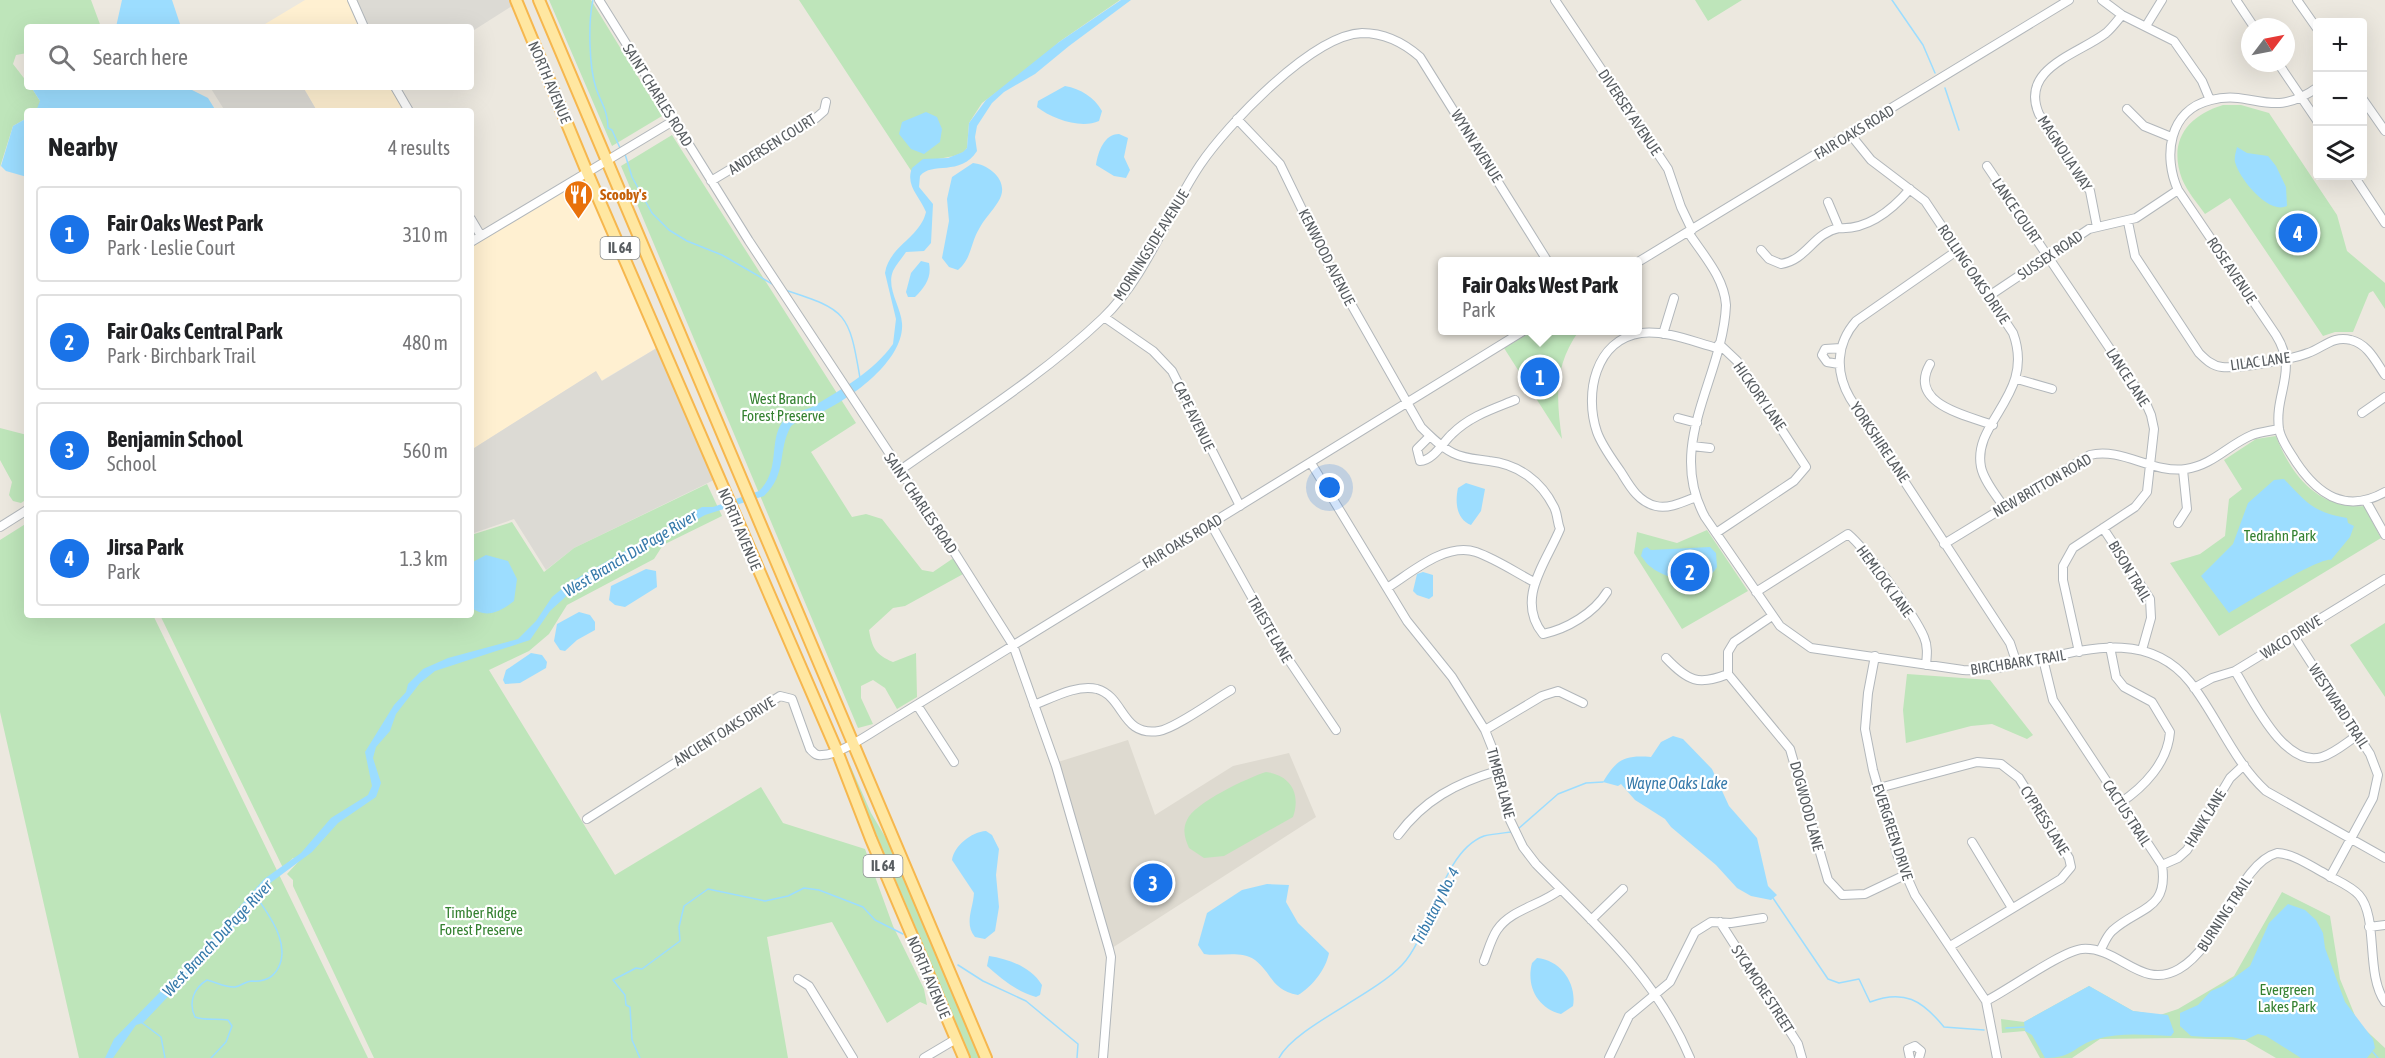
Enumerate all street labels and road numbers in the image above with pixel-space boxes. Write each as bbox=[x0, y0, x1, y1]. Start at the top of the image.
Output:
street label: NORTH AVENUE bbox=[525, 38, 575, 126]
street label: SAINT CHARLES ROAD bbox=[620, 41, 696, 149]
street label: DIVERSEY AVENUE bbox=[1595, 66, 1665, 159]
street label: FAIR OAKS ROAD bbox=[1811, 101, 1897, 163]
street label: WYNN AVENUE bbox=[1448, 107, 1506, 186]
street label: ANDERSEN COURT bbox=[725, 110, 819, 178]
street label: MAGNOLIA WAY bbox=[2034, 112, 2096, 194]
street label: LANCE COURT bbox=[1989, 175, 2045, 247]
street label: MORNINGSIDE AVENUE bbox=[1110, 186, 1192, 304]
street label: KENWOOD AVENUE bbox=[1295, 206, 1359, 309]
street label: ROLLING OAKS DRIVE bbox=[1935, 221, 2014, 327]
street label: SUSSEX ROAD bbox=[2014, 227, 2086, 283]
street label: ROSE AVENUE bbox=[2204, 234, 2261, 307]
road number: IL 64 bbox=[600, 237, 640, 259]
street label: LANCE LANE bbox=[2103, 345, 2153, 410]
street label: LILAC LANE bbox=[2229, 348, 2291, 374]
street label: HICKORY LANE bbox=[1730, 359, 1790, 434]
street label: CAPE AVENUE bbox=[1170, 379, 1218, 454]
street label: YORKSHIRE LANE bbox=[1847, 399, 1913, 486]
street label: SAINT CHARLES ROAD bbox=[881, 449, 961, 557]
street label: NEW BRITTON ROAD bbox=[1990, 450, 2094, 520]
street label: NORTH AVENUE bbox=[715, 485, 765, 573]
street label: FAIR OAKS ROAD bbox=[1139, 510, 1225, 572]
street label: BISON TRAIL bbox=[2105, 537, 2155, 605]
street label: HEMLOCK LANE bbox=[1853, 542, 1917, 620]
street label: TRIESTE LANE bbox=[1244, 593, 1296, 666]
street label: WACO DRIVE bbox=[2257, 611, 2325, 662]
street label: BIRCHBARK TRAIL bbox=[1969, 646, 2067, 678]
street label: WESTWARD TRAIL bbox=[2305, 661, 2373, 752]
street label: ANCIENT OAKS DRIVE bbox=[670, 693, 778, 769]
street label: TIMBER LANE bbox=[1483, 746, 1519, 821]
street label: DOGWOOD LANE bbox=[1787, 759, 1827, 853]
street label: CACTUS TRAIL bbox=[2099, 777, 2155, 850]
street label: EVERGREEN DRIVE bbox=[1869, 782, 1917, 883]
street label: CYPRESS LANE bbox=[2017, 783, 2073, 858]
street label: HAWK LANE bbox=[2181, 785, 2229, 850]
road number: IL 64 bbox=[864, 855, 902, 877]
street label: BURNING TRAIL bbox=[2193, 873, 2255, 955]
street label: NORTH AVENUE bbox=[904, 933, 954, 1021]
street label: SYCAMORE STREET bbox=[1728, 942, 1798, 1036]

